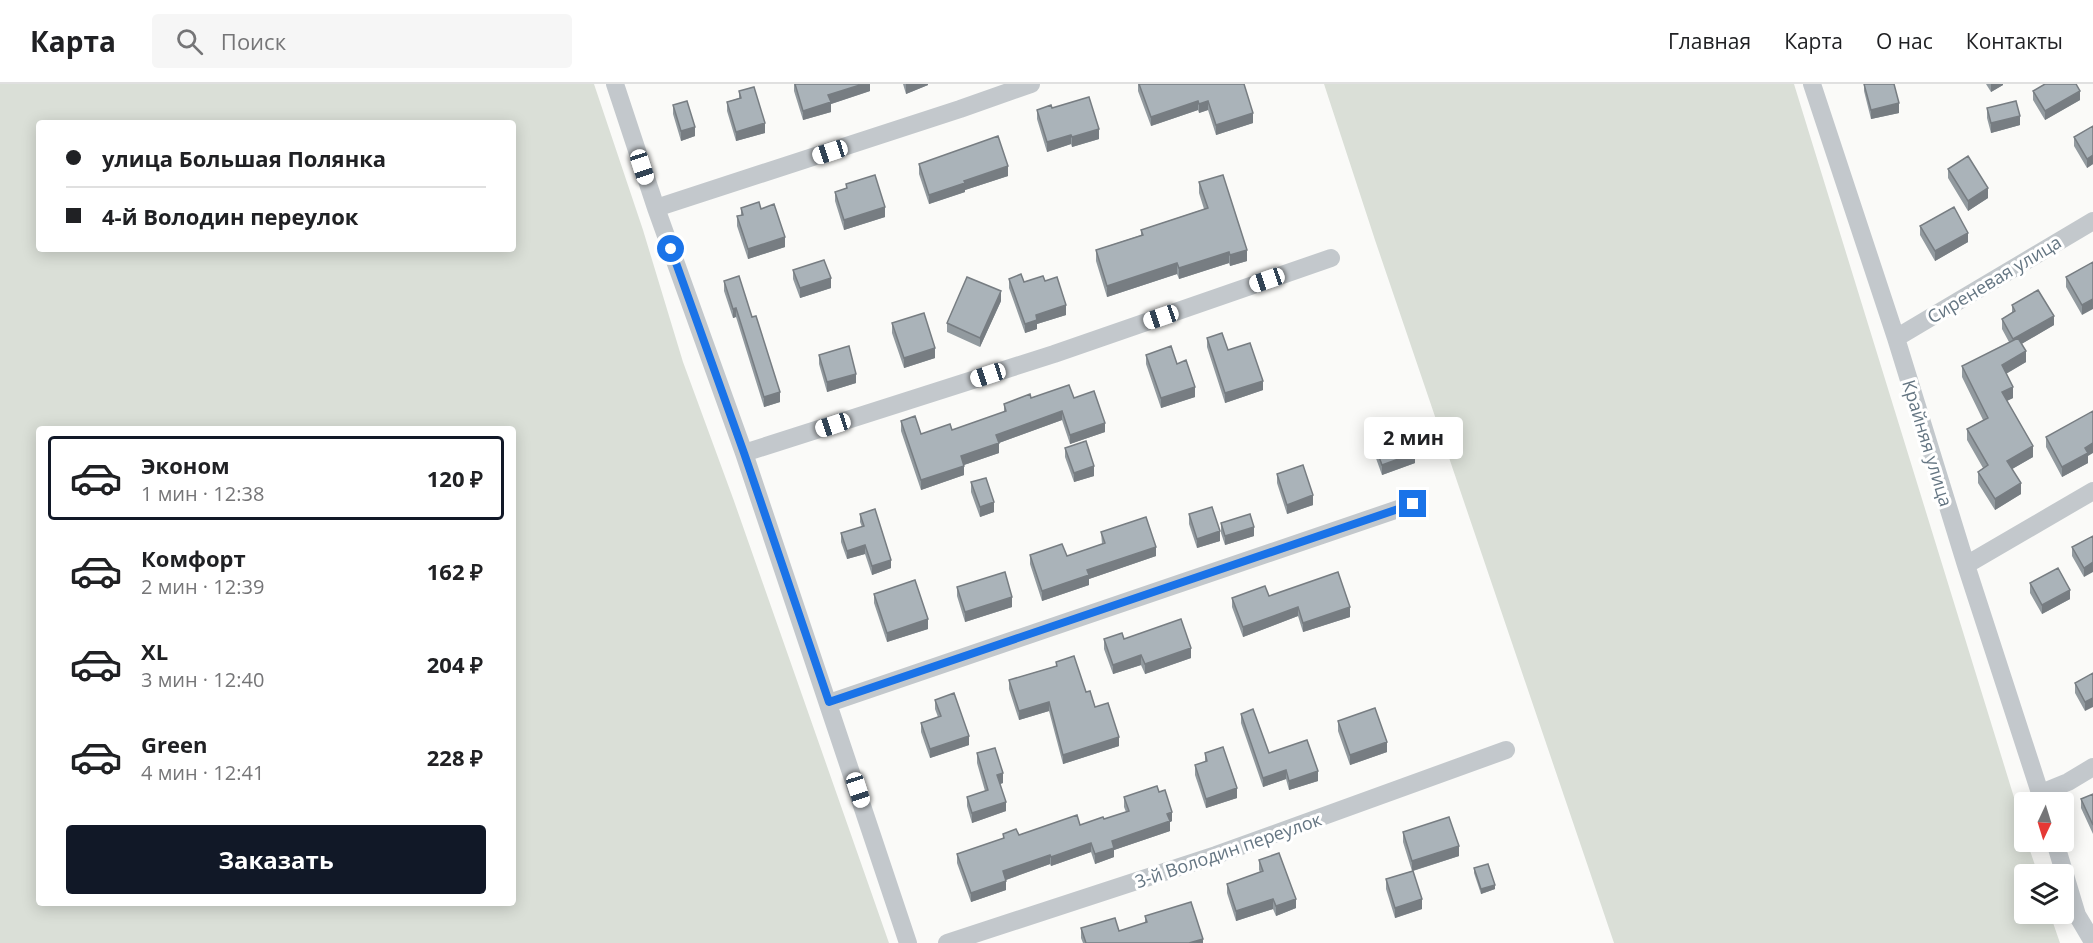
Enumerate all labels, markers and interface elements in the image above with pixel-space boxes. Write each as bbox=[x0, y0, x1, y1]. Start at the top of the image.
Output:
search box bbox=[152, 14, 572, 68]
text: Карта bbox=[30, 22, 116, 60]
icon: search bbox=[173, 25, 206, 58]
text: Поиск bbox=[221, 26, 286, 56]
text: Главная bbox=[1668, 27, 1751, 55]
text: Карта bbox=[1784, 27, 1843, 55]
text: О нас bbox=[1876, 27, 1933, 55]
text: Контакты bbox=[1966, 27, 2063, 55]
car bbox=[810, 138, 850, 166]
text: улица Большая Полянка bbox=[102, 143, 386, 173]
car bbox=[628, 147, 656, 187]
text: 4-й Володин переулок bbox=[102, 201, 358, 231]
street label: Сиреневая улица bbox=[1922, 229, 2066, 329]
route start bbox=[657, 235, 684, 262]
car bbox=[1247, 266, 1287, 294]
car bbox=[1141, 303, 1181, 331]
car bbox=[968, 361, 1008, 389]
street label: Крайняя улица bbox=[1897, 377, 1959, 509]
car bbox=[813, 411, 853, 439]
callout: 2 мин bbox=[1364, 417, 1462, 459]
text: 2 мин bbox=[1383, 424, 1444, 451]
text: Эконом bbox=[141, 450, 230, 480]
icon: car bbox=[69, 451, 123, 505]
text: 120 ₽ bbox=[427, 463, 483, 493]
text: 1 мин · 12:38 bbox=[141, 480, 264, 507]
route end bbox=[1399, 490, 1426, 517]
text: Комфорт bbox=[141, 543, 246, 573]
icon: car bbox=[69, 544, 123, 598]
text: 162 ₽ bbox=[427, 556, 483, 586]
text: 2 мин · 12:39 bbox=[141, 573, 264, 600]
text: XL bbox=[141, 636, 168, 666]
icon: car bbox=[69, 637, 123, 691]
text: 204 ₽ bbox=[427, 649, 483, 679]
text: 3 мин · 12:40 bbox=[141, 666, 264, 693]
text: Green bbox=[141, 729, 207, 759]
icon: car bbox=[69, 730, 123, 784]
text: 228 ₽ bbox=[427, 742, 483, 772]
text: 4 мин · 12:41 bbox=[141, 759, 264, 786]
car bbox=[844, 770, 872, 810]
north arrow bbox=[2014, 792, 2074, 852]
map controls bbox=[2014, 792, 2074, 924]
street label: 3-й Володин переулок bbox=[1132, 807, 1325, 893]
button: Заказать bbox=[66, 825, 486, 894]
button: layers bbox=[2014, 864, 2074, 924]

